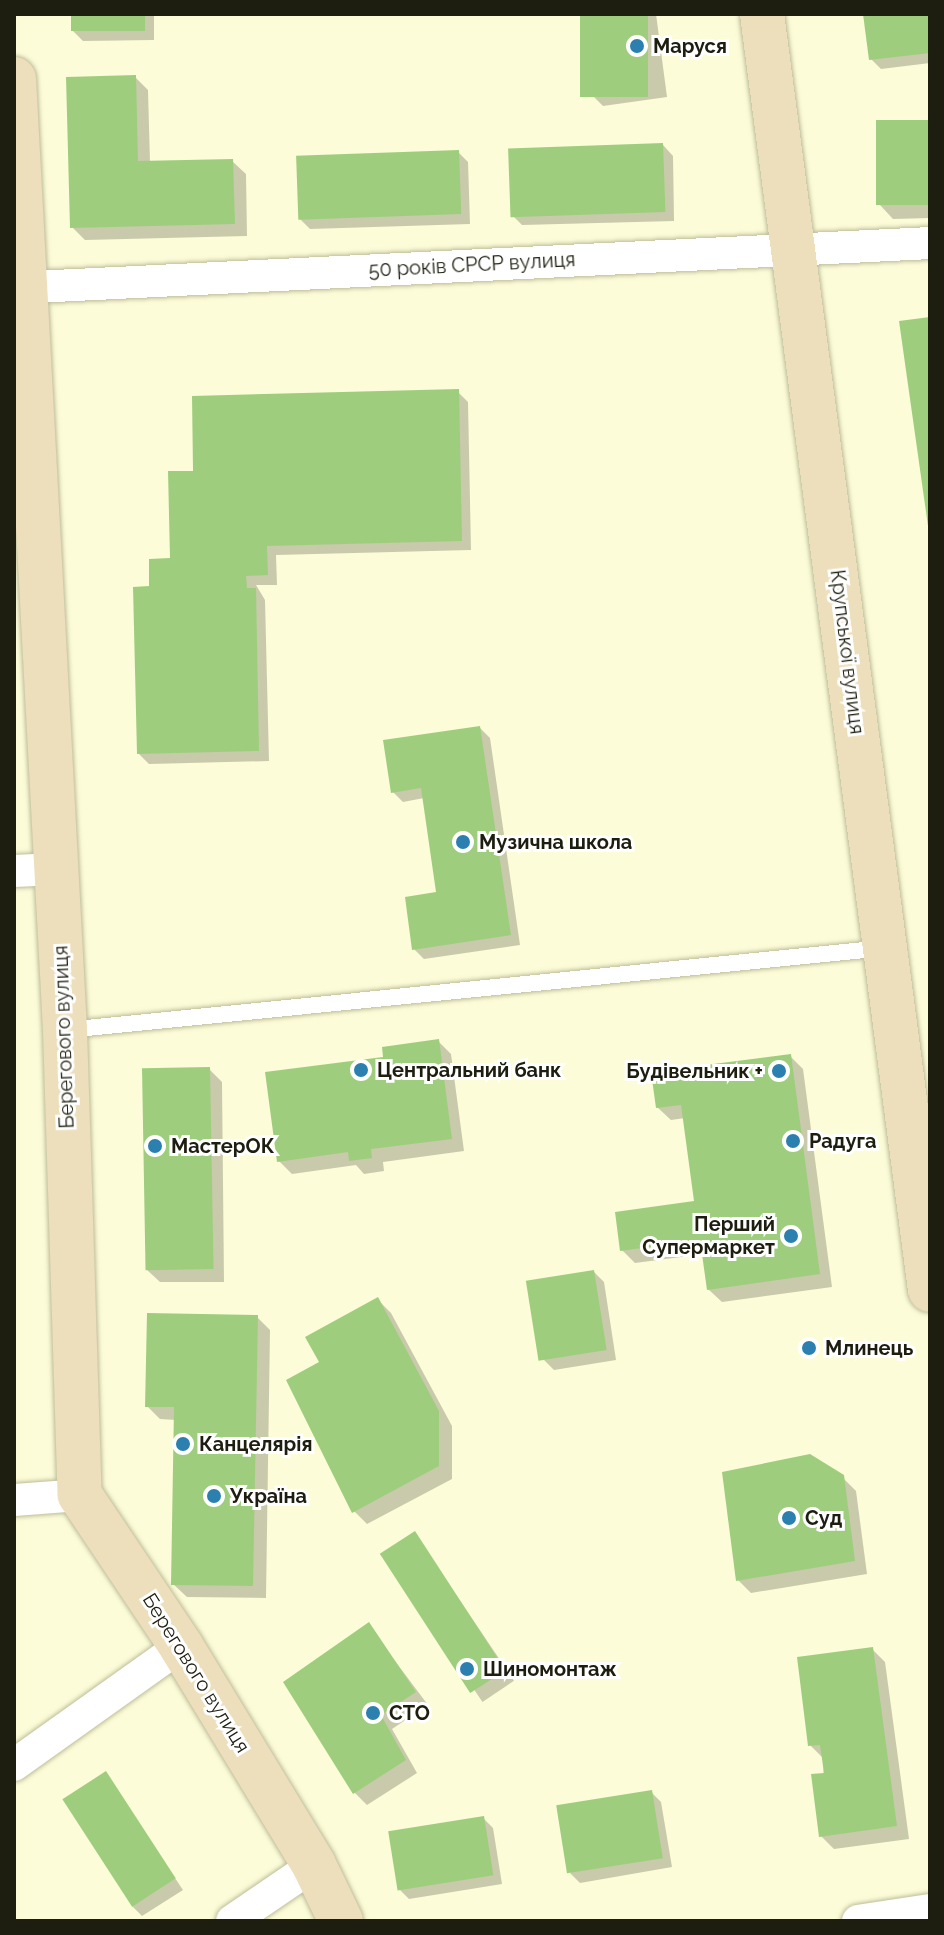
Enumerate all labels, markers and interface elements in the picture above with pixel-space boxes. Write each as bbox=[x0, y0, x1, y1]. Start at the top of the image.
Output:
place label: Маруся bbox=[653, 34, 727, 58]
marker: Маруся bbox=[628, 37, 646, 55]
street label: 50 років СРСР вулиця bbox=[368, 248, 576, 282]
street label: Крупської вулиця bbox=[825, 568, 869, 736]
place label: Музична школа bbox=[479, 830, 632, 854]
marker: Музична школа bbox=[454, 833, 472, 851]
street label: Берегового вулиця bbox=[49, 945, 79, 1129]
place label: Центральний банк bbox=[377, 1058, 562, 1082]
place label: Будівельник + bbox=[626, 1059, 763, 1083]
marker: Центральний банк bbox=[352, 1061, 370, 1079]
marker: Будівельник + bbox=[770, 1062, 788, 1080]
place label: Радуга bbox=[809, 1129, 876, 1153]
marker: Радуга bbox=[784, 1132, 802, 1150]
place label: МастерОК bbox=[171, 1134, 274, 1158]
marker: МастерОК bbox=[146, 1137, 164, 1155]
place label: Перший Супермаркет bbox=[642, 1212, 775, 1259]
marker: Перший Супермаркет bbox=[782, 1227, 800, 1245]
place label: Млинець bbox=[825, 1336, 913, 1360]
marker: Млинець bbox=[800, 1339, 818, 1357]
place label: Канцелярія bbox=[199, 1432, 313, 1456]
marker: Канцелярія bbox=[174, 1435, 192, 1453]
place label: Україна bbox=[230, 1484, 307, 1508]
marker: Україна bbox=[205, 1487, 223, 1505]
place label: Суд bbox=[805, 1506, 842, 1530]
marker: Суд bbox=[780, 1509, 798, 1527]
street label: Берегового вулиця bbox=[137, 1589, 255, 1757]
place label: Шиномонтаж bbox=[483, 1657, 617, 1681]
marker: Шиномонтаж bbox=[458, 1660, 476, 1678]
place label: СТО bbox=[389, 1701, 430, 1725]
marker: СТО bbox=[364, 1704, 382, 1722]

